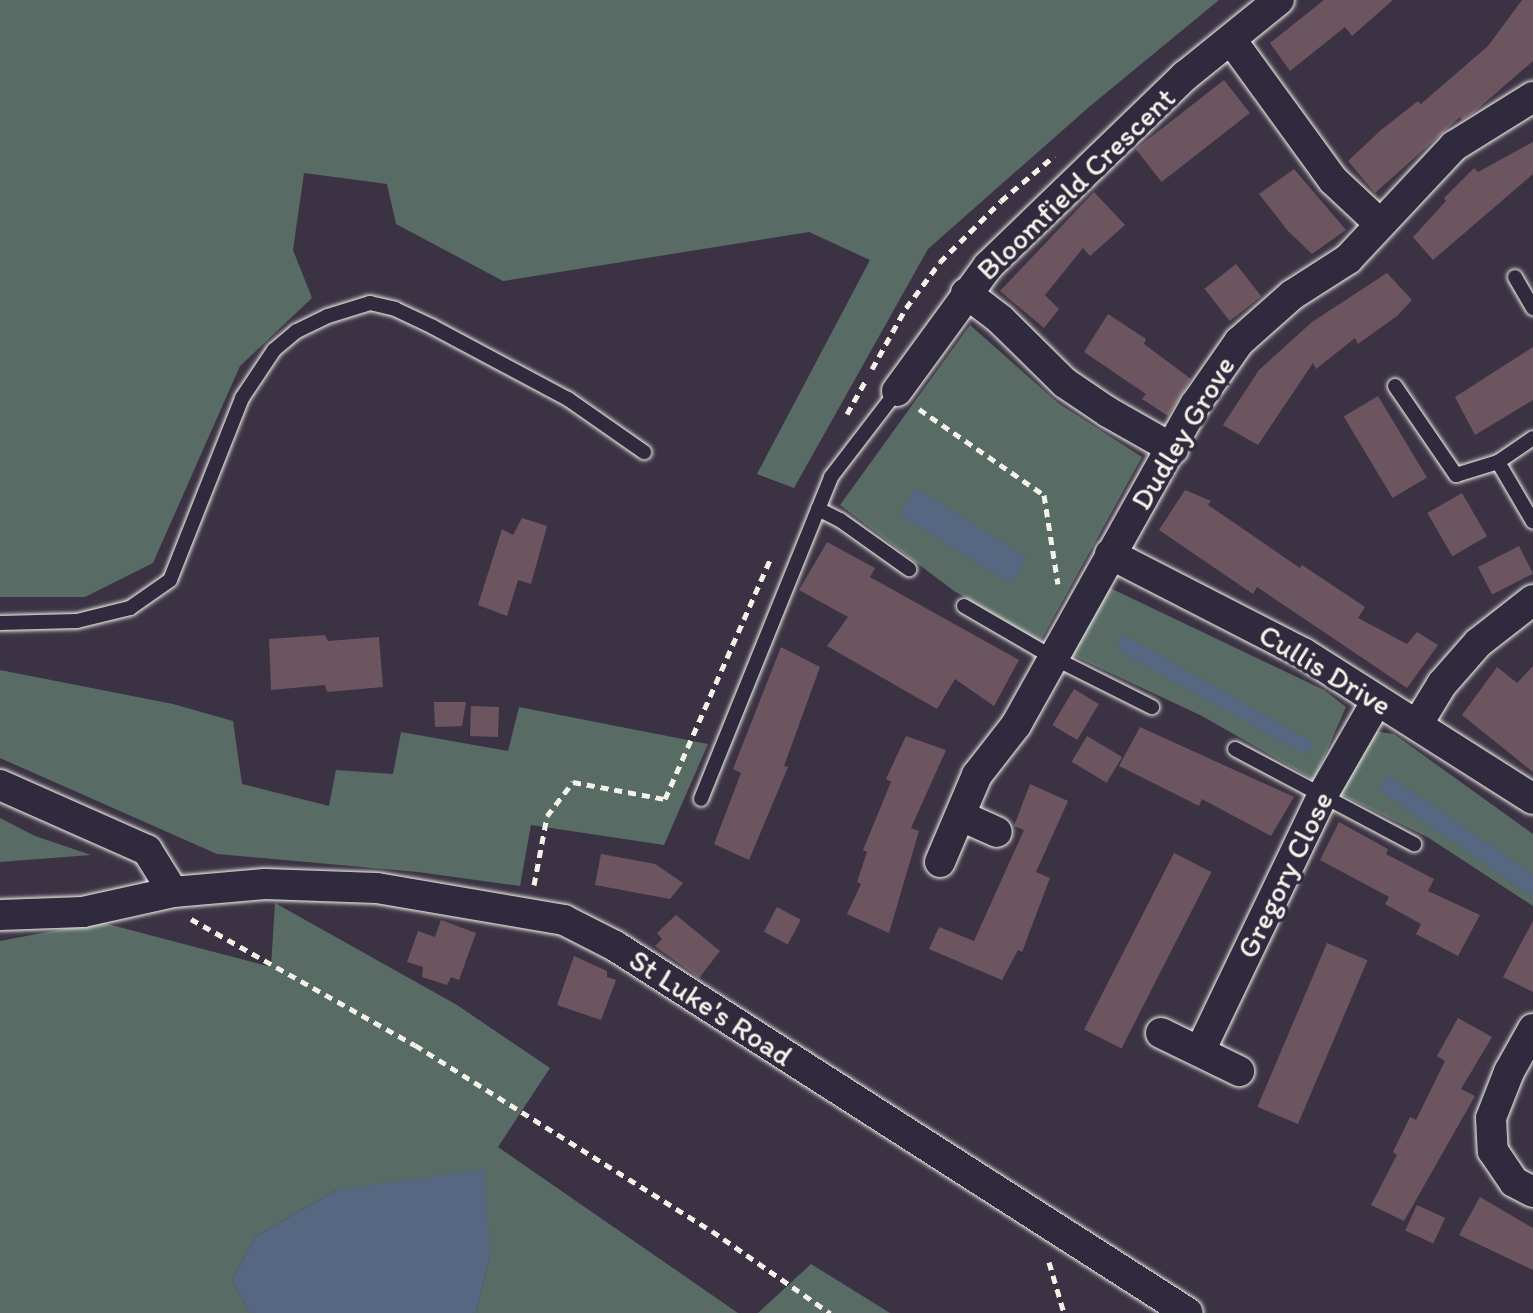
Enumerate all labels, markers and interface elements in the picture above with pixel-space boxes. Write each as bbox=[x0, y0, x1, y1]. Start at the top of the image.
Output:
street label: Bloomfield Crescent bbox=[969, 80, 1183, 288]
street label: Dudley Grove bbox=[1123, 350, 1243, 516]
street label: Cullis Drive bbox=[1252, 616, 1398, 724]
street label: Gregory Close bbox=[1229, 786, 1341, 964]
street label: St Luke's Road bbox=[623, 942, 799, 1074]

